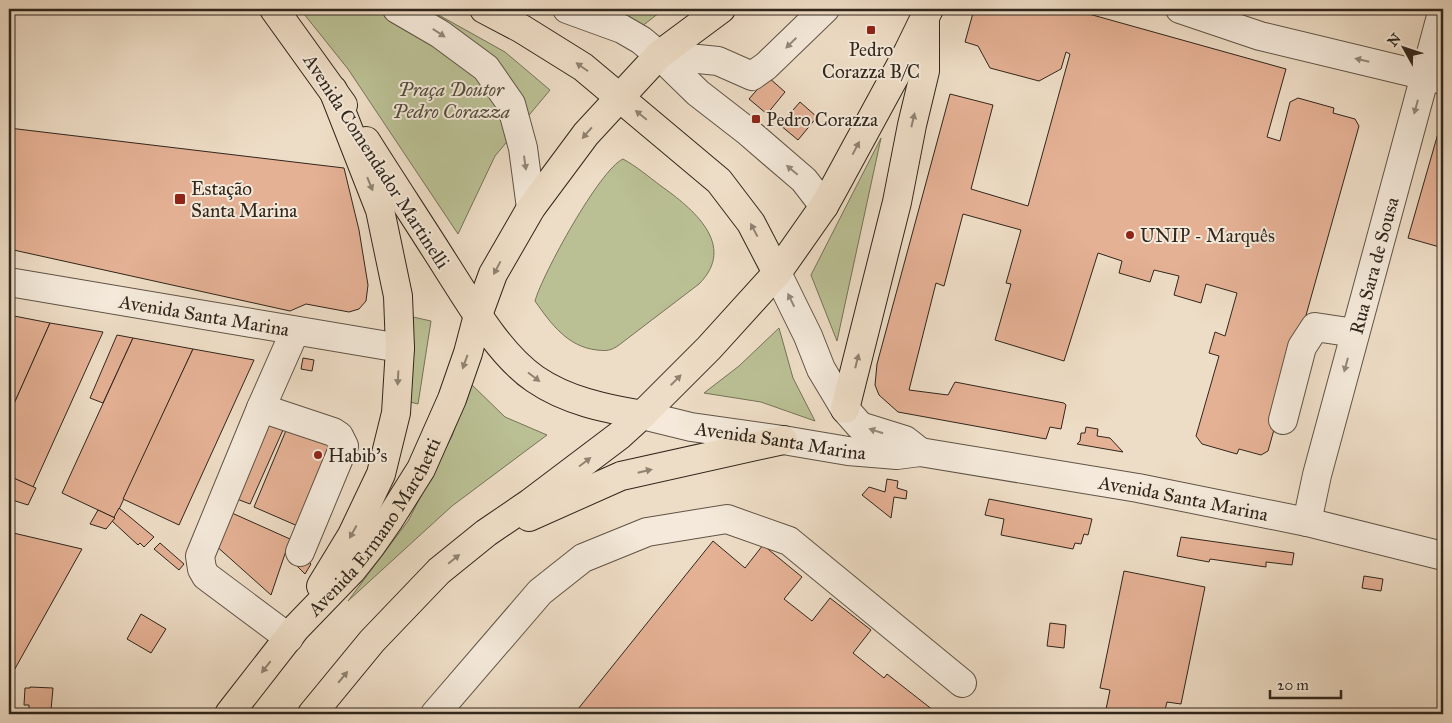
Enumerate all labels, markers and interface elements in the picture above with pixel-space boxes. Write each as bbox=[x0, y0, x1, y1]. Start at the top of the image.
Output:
north arrow bbox=[1380, 22, 1430, 72]
marker: Pedro Corazza B/C bbox=[865, 24, 877, 36]
one-way arrow bbox=[432, 29, 446, 38]
text: N bbox=[1384, 30, 1405, 50]
one-way arrow bbox=[785, 37, 797, 49]
place label: Pedro Corazza B/C bbox=[822, 38, 920, 83]
street label: Avenida Comendador Martinelli bbox=[298, 49, 455, 273]
one-way arrow bbox=[1354, 56, 1370, 64]
one-way arrow bbox=[575, 62, 589, 72]
park label: Praça Doutor Pedro Corazza bbox=[392, 78, 510, 123]
one-way arrow bbox=[1411, 99, 1419, 114]
place label: Pedro Corazza bbox=[766, 108, 879, 131]
one-way arrow bbox=[635, 109, 648, 120]
one-way arrow bbox=[909, 112, 917, 127]
marker: Pedro Corazza bbox=[750, 113, 762, 125]
one-way arrow bbox=[582, 127, 593, 139]
one-way arrow bbox=[852, 141, 860, 156]
one-way arrow bbox=[521, 155, 529, 171]
one-way arrow bbox=[786, 164, 798, 176]
place label: Estação Santa Marina bbox=[191, 177, 298, 222]
one-way arrow bbox=[367, 177, 374, 192]
marker: Estação Santa Marina bbox=[173, 192, 187, 206]
street label: Rua Sara de Sousa bbox=[1345, 194, 1404, 337]
one-way arrow bbox=[750, 223, 759, 236]
place label: UNIP - Marquês bbox=[1140, 224, 1275, 248]
marker: UNIP - Marquês bbox=[1124, 229, 1136, 241]
one-way arrow bbox=[493, 260, 501, 275]
street label: Avenida Santa Marina bbox=[116, 290, 292, 341]
one-way arrow bbox=[786, 292, 795, 307]
one-way arrow bbox=[853, 354, 861, 369]
one-way arrow bbox=[461, 355, 469, 370]
one-way arrow bbox=[1342, 358, 1350, 373]
one-way arrow bbox=[394, 370, 402, 386]
one-way arrow bbox=[527, 372, 541, 382]
one-way arrow bbox=[670, 375, 682, 387]
street label: Avenida Santa Marina bbox=[693, 417, 868, 464]
one-way arrow bbox=[869, 427, 884, 435]
street label: Avenida Ermano Marchetti bbox=[302, 434, 445, 621]
place label: Habib's bbox=[328, 444, 388, 467]
marker: Habib's bbox=[312, 449, 324, 461]
one-way arrow bbox=[578, 457, 592, 467]
one-way arrow bbox=[637, 467, 652, 475]
street label: Avenida Santa Marina bbox=[1096, 471, 1271, 526]
one-way arrow bbox=[349, 525, 357, 540]
one-way arrow bbox=[448, 553, 461, 564]
one-way arrow bbox=[261, 660, 271, 674]
scale bar bbox=[1270, 668, 1341, 700]
one-way arrow bbox=[337, 670, 348, 683]
text: 20 m bbox=[1277, 676, 1309, 694]

